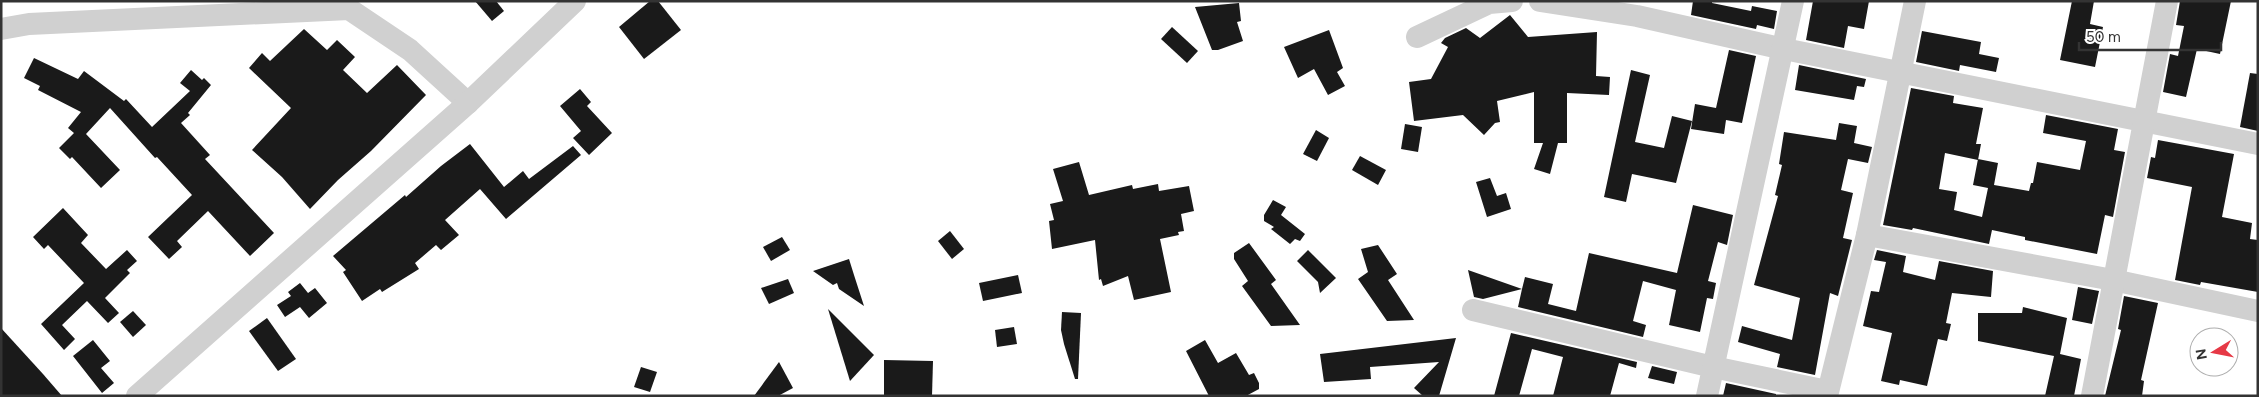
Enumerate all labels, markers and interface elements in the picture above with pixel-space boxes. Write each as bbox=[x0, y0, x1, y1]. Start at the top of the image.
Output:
scale bar bbox=[2079, 20, 2222, 52]
text: 50 m bbox=[2086, 28, 2121, 46]
north arrow bbox=[2189, 327, 2239, 377]
text: N bbox=[2192, 347, 2211, 361]

